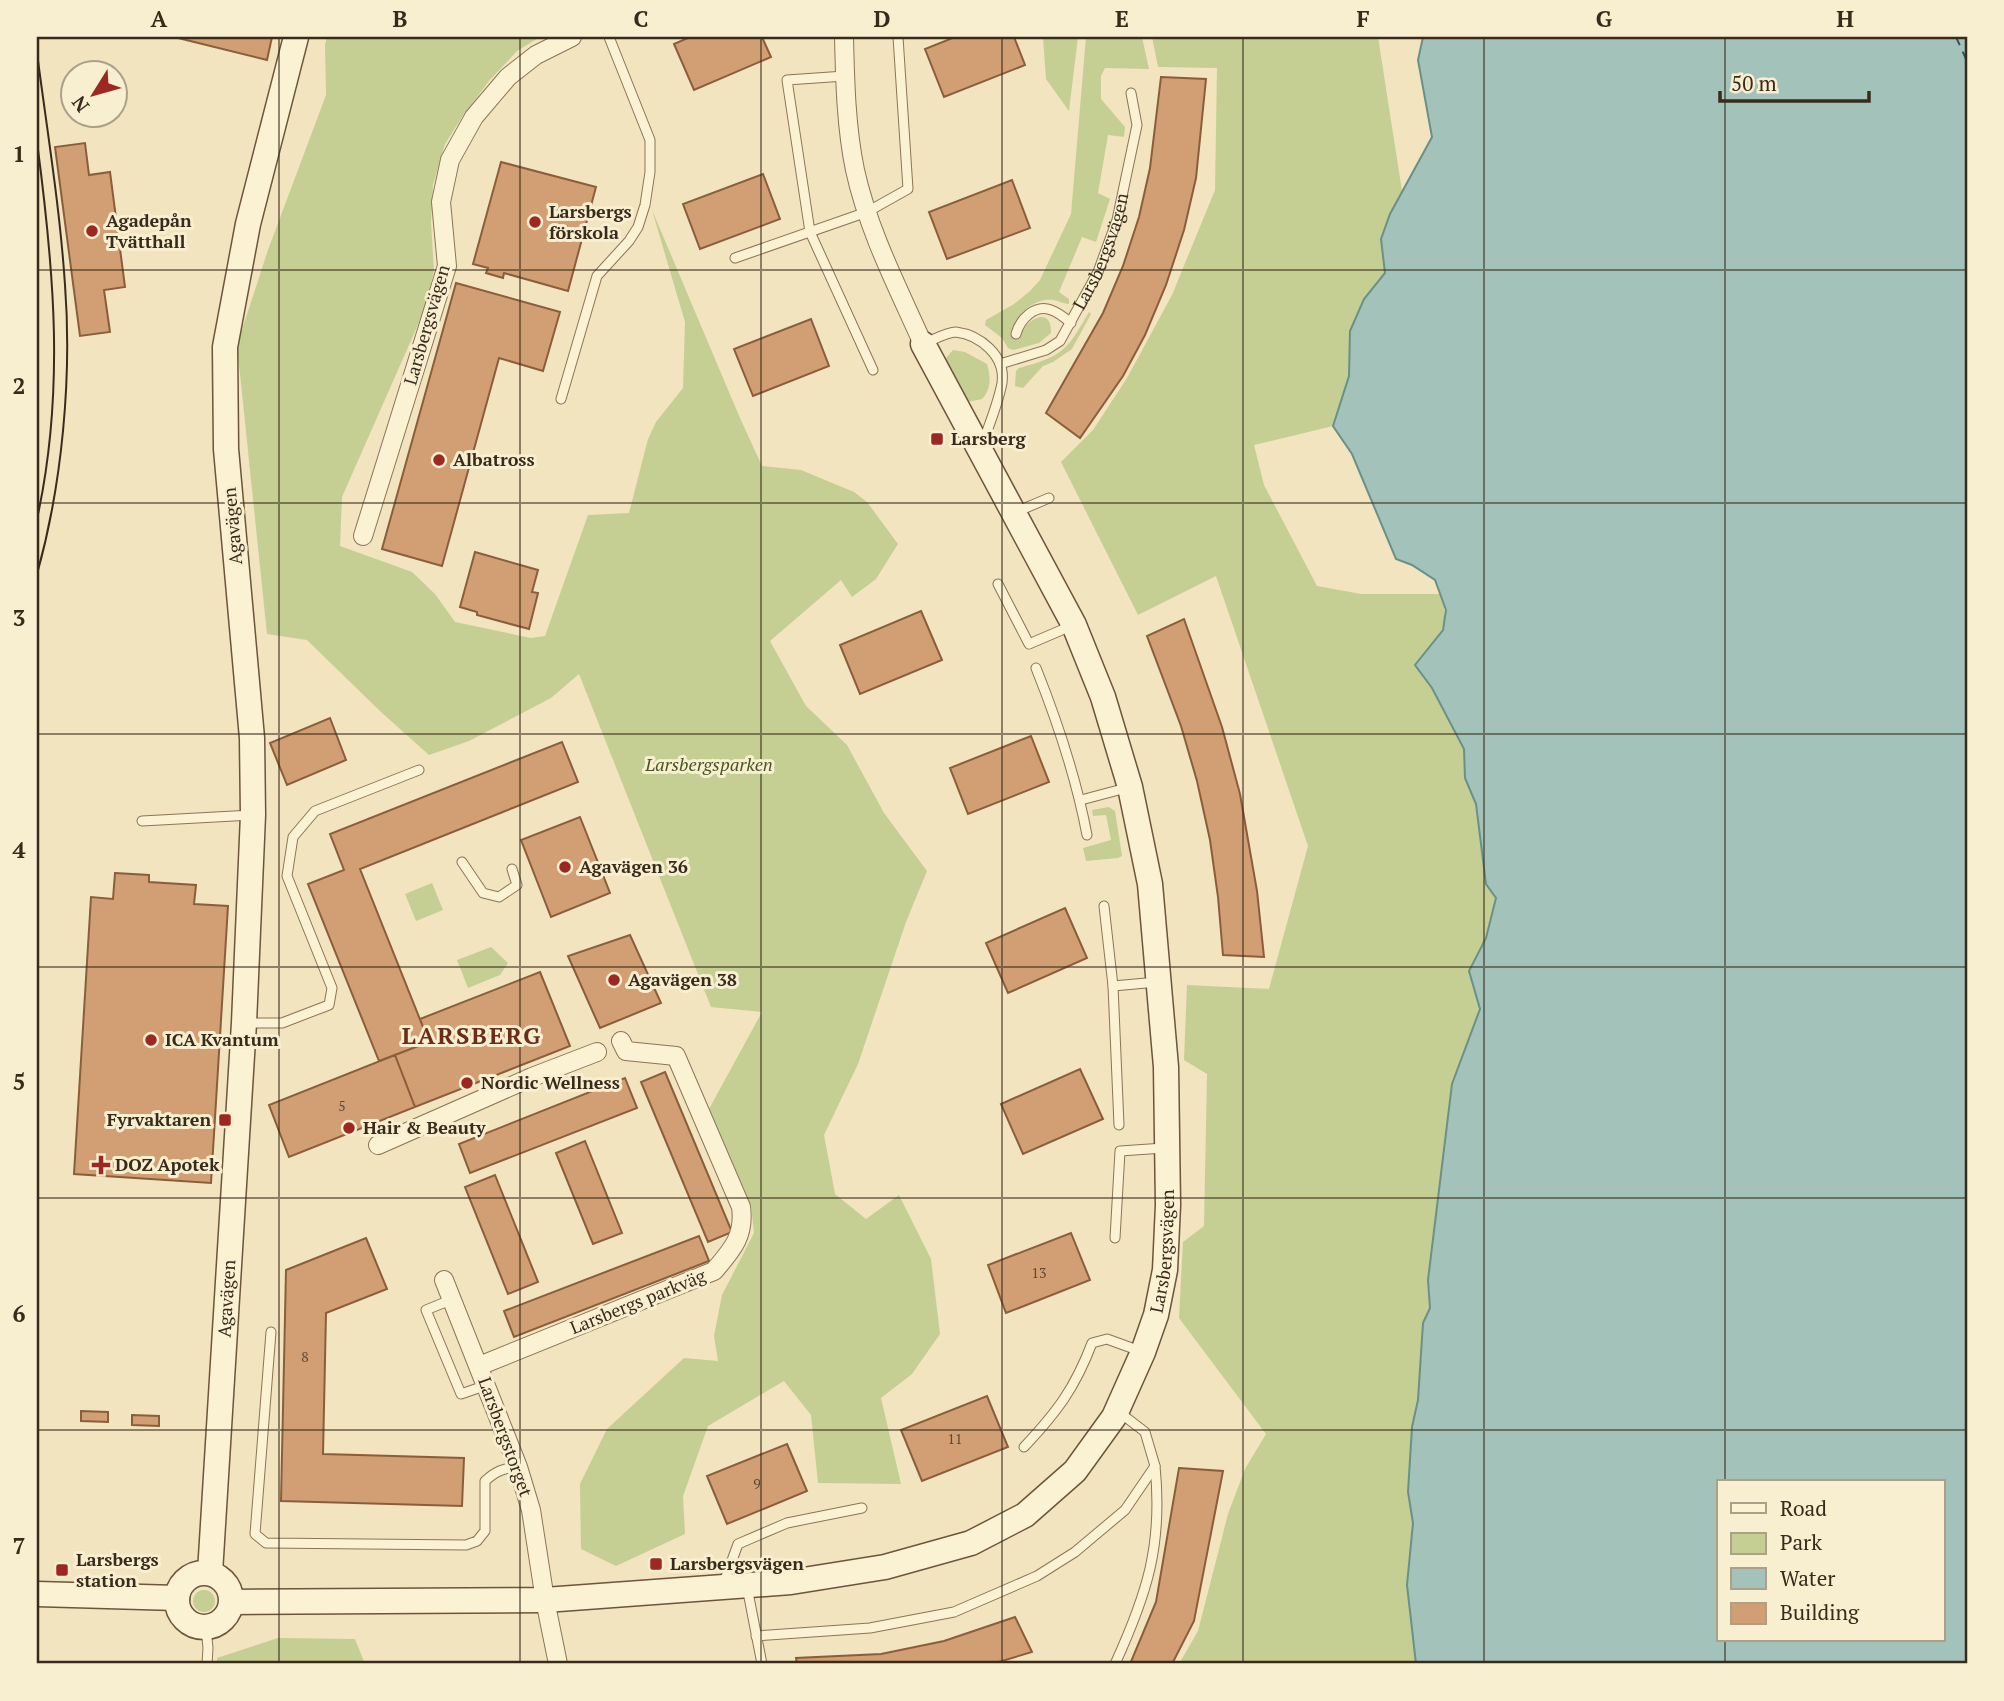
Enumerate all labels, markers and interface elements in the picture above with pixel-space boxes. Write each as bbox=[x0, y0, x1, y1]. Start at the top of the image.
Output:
text: A bbox=[151, 3, 168, 34]
text: B bbox=[393, 3, 408, 34]
text: C bbox=[634, 3, 649, 34]
text: D bbox=[874, 3, 891, 34]
text: E bbox=[1115, 3, 1129, 34]
text: F bbox=[1356, 3, 1370, 34]
text: G bbox=[1596, 3, 1613, 34]
text: H bbox=[1836, 3, 1854, 34]
north arrow bbox=[60, 60, 130, 130]
scale bar bbox=[1720, 60, 1869, 104]
text: 50 m bbox=[1731, 69, 1777, 97]
text: N bbox=[65, 91, 94, 118]
text: 1 bbox=[13, 138, 26, 169]
street label: Larsbergsvägen bbox=[1067, 190, 1133, 314]
place label: Larsbergs förskola bbox=[549, 199, 632, 244]
place label: Agadepån Tvätthall bbox=[106, 208, 192, 253]
marker: Larsbergs förskola bbox=[527, 214, 543, 230]
marker: Agadepån Tvätthall bbox=[84, 223, 100, 239]
street label: Larsbergsvägen bbox=[397, 261, 455, 388]
text: 2 bbox=[13, 370, 26, 401]
place label: Larsberg bbox=[951, 426, 1026, 450]
marker: Larsberg bbox=[929, 431, 945, 447]
place label: Albatross bbox=[453, 447, 535, 471]
marker: Albatross bbox=[431, 452, 447, 468]
street label: Agavägen bbox=[217, 486, 247, 566]
text: 3 bbox=[13, 602, 26, 633]
park label: Larsbergsparken bbox=[644, 752, 773, 776]
text: 4 bbox=[13, 834, 26, 865]
place label: Agavägen 36 bbox=[579, 854, 688, 878]
marker: Agavägen 36 bbox=[557, 859, 573, 875]
place label: Agavägen 38 bbox=[628, 967, 737, 991]
marker: Agavägen 38 bbox=[606, 972, 622, 988]
district label: LARSBERG bbox=[402, 1019, 542, 1051]
place label: ICA Kvantum bbox=[165, 1027, 279, 1051]
marker: ICA Kvantum bbox=[143, 1032, 159, 1048]
text: 5 bbox=[13, 1066, 26, 1097]
place label: Nordic Wellness bbox=[481, 1070, 620, 1094]
marker: Nordic Wellness bbox=[459, 1075, 475, 1091]
house number: 5 bbox=[338, 1096, 346, 1115]
place label: Fyrvaktaren bbox=[107, 1107, 211, 1131]
marker: Fyrvaktaren bbox=[217, 1112, 233, 1128]
place label: Hair & Beauty bbox=[363, 1115, 486, 1139]
marker: Hair & Beauty bbox=[341, 1120, 357, 1136]
place label: DOZ Apotek bbox=[115, 1152, 220, 1176]
marker: DOZ Apotek bbox=[93, 1157, 109, 1173]
street label: Larsbergsvägen bbox=[1144, 1189, 1179, 1315]
street label: Agavägen bbox=[212, 1259, 240, 1338]
street label: Larsbergs parkväg bbox=[566, 1263, 709, 1339]
house number: 13 bbox=[1032, 1263, 1046, 1282]
text: 6 bbox=[13, 1298, 26, 1329]
house number: 8 bbox=[301, 1347, 309, 1366]
street label: Larsbergstorget bbox=[473, 1374, 539, 1500]
house number: 11 bbox=[948, 1429, 962, 1448]
house number: 9 bbox=[753, 1474, 761, 1493]
legend bbox=[1717, 1480, 1944, 1642]
text: Road bbox=[1780, 1494, 1827, 1522]
text: Park bbox=[1780, 1528, 1822, 1556]
text: 7 bbox=[13, 1530, 26, 1561]
place label: Larsbergs station bbox=[76, 1547, 159, 1592]
place label: Larsbergsvägen bbox=[670, 1551, 804, 1575]
marker: Larsbergsvägen bbox=[648, 1556, 664, 1572]
marker: Larsbergs station bbox=[54, 1562, 70, 1578]
text: Water bbox=[1780, 1564, 1835, 1592]
text: Building bbox=[1780, 1598, 1860, 1626]

